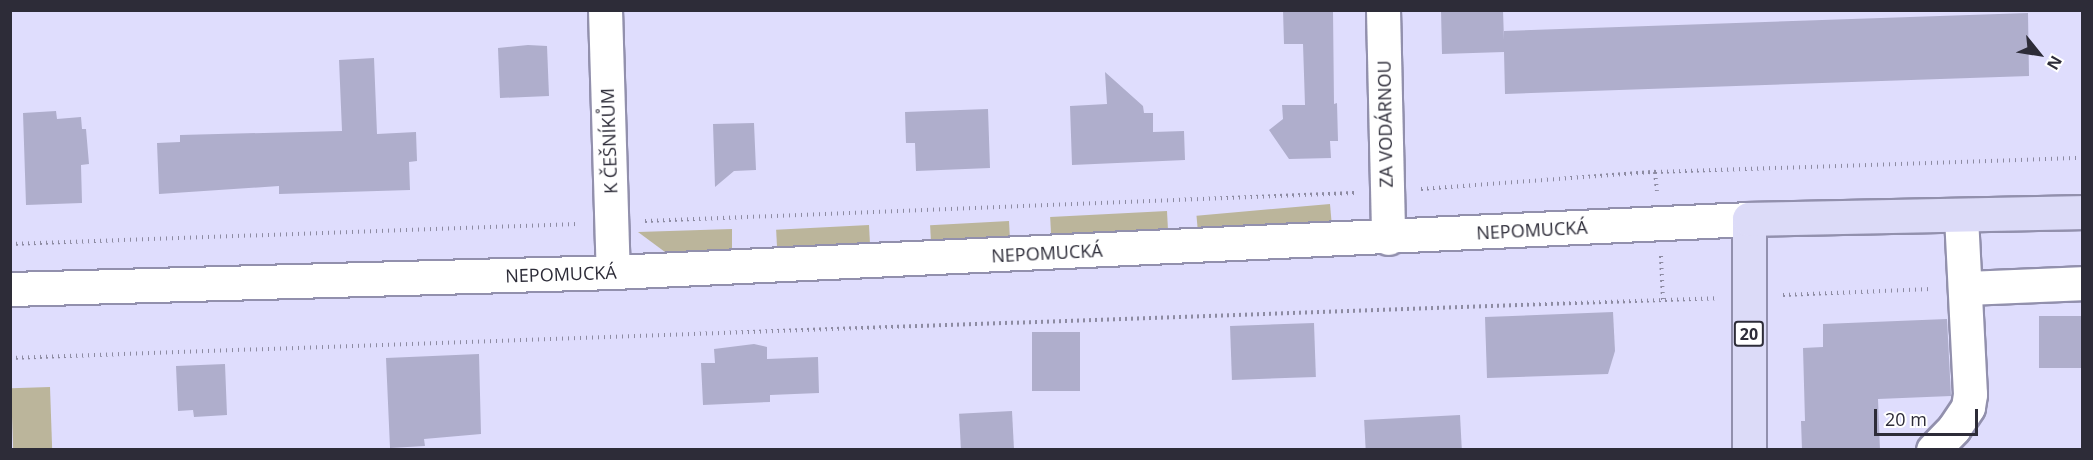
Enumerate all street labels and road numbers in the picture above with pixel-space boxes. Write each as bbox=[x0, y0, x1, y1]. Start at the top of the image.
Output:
street label: ZA VODÁRNOU bbox=[1373, 60, 1397, 188]
street label: K ČEŠNÍKŮM bbox=[596, 88, 622, 194]
street label: NEPOMUCKÁ bbox=[1476, 216, 1588, 244]
street label: NEPOMUCKÁ bbox=[991, 239, 1103, 267]
street label: NEPOMUCKÁ bbox=[505, 261, 617, 287]
road number: 20 bbox=[1732, 321, 1766, 347]

